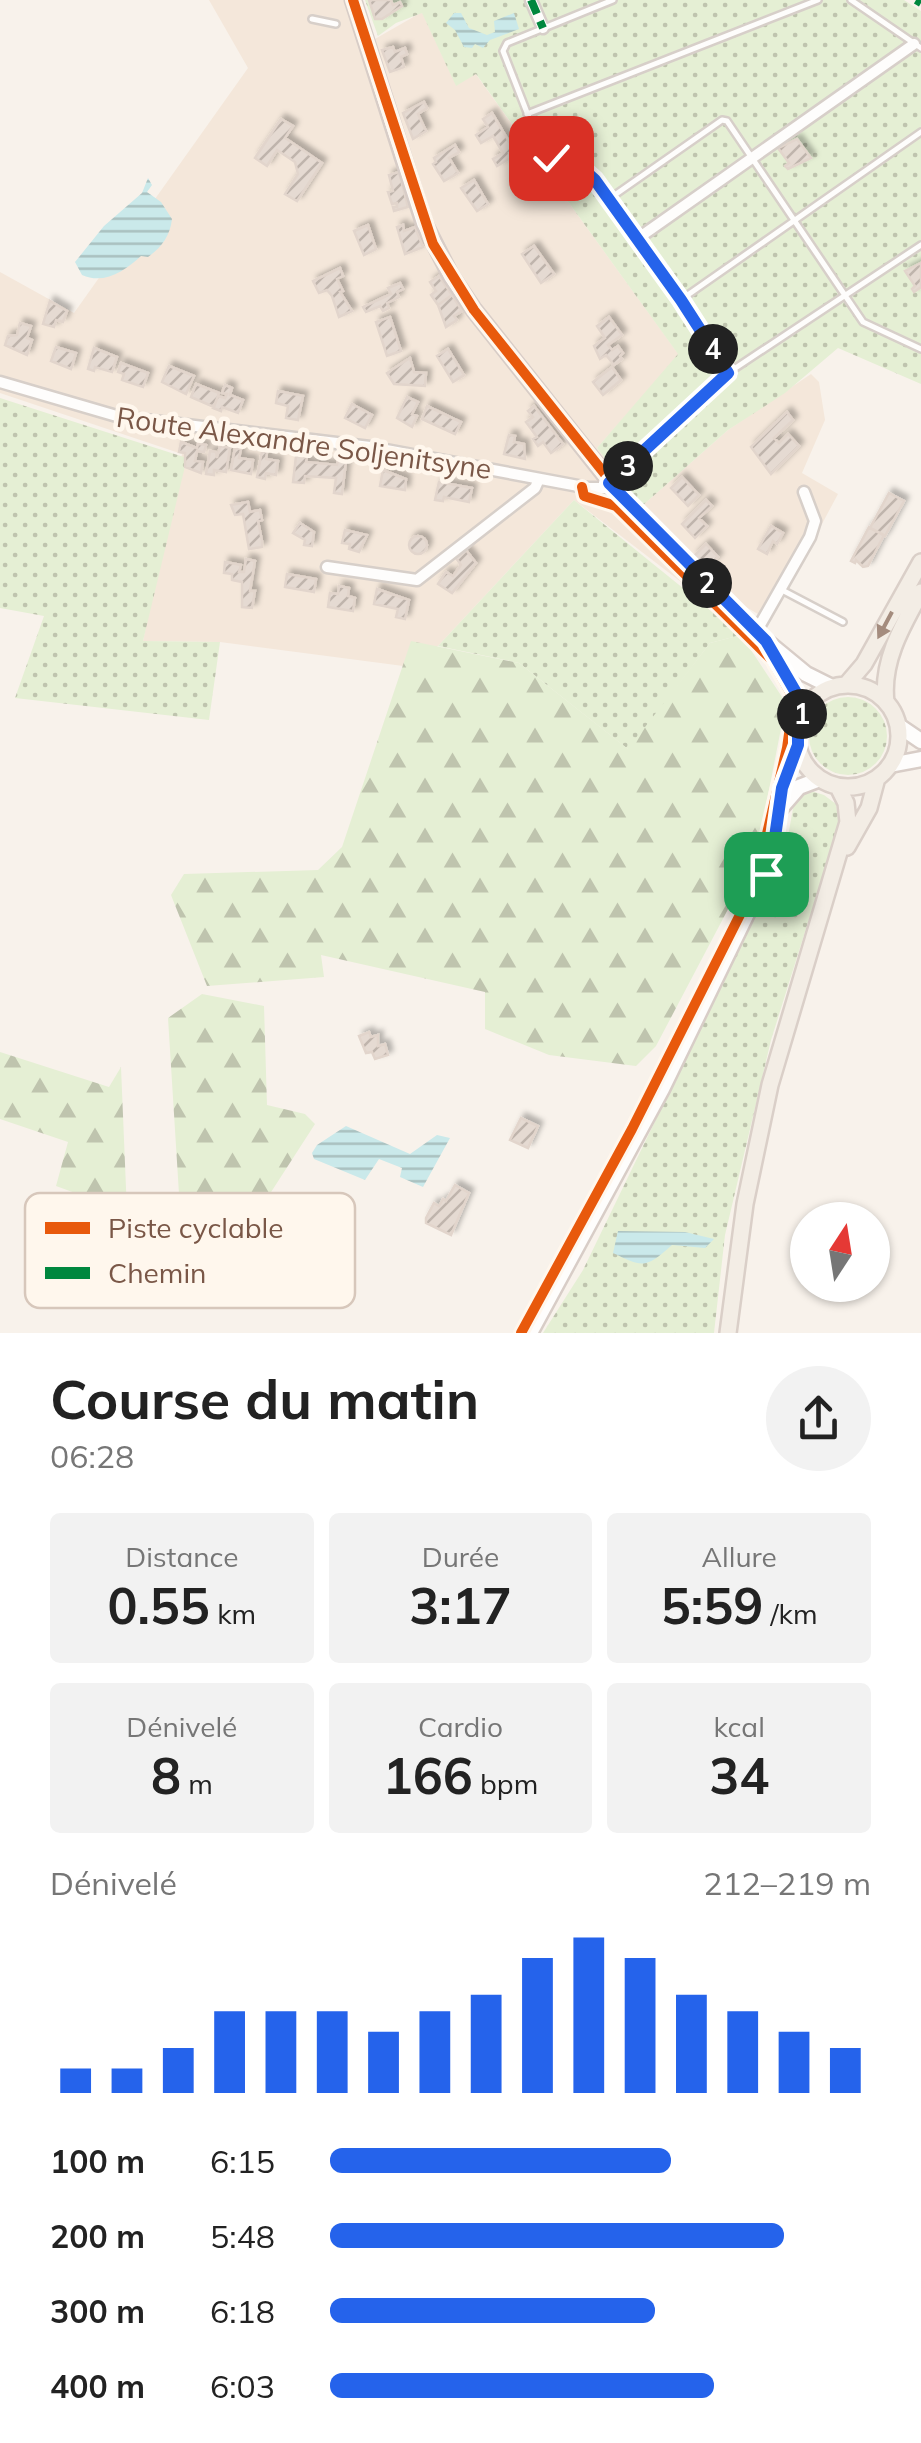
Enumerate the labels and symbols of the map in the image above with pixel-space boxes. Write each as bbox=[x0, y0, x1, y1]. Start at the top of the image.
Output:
pin bbox=[509, 116, 594, 201]
pin: 4 bbox=[688, 324, 738, 374]
street label: Route Alexandre Soljenitsyne bbox=[114, 399, 494, 486]
pin: 3 bbox=[603, 441, 653, 491]
pin: 2 bbox=[682, 558, 732, 608]
one-way arrow bbox=[877, 610, 894, 639]
pin: 1 bbox=[777, 689, 827, 739]
pin bbox=[724, 832, 809, 917]
legend bbox=[25, 1193, 355, 1308]
north arrow bbox=[790, 1202, 890, 1302]
text: Piste cyclable bbox=[108, 1210, 284, 1245]
text: Chemin bbox=[108, 1255, 206, 1290]

